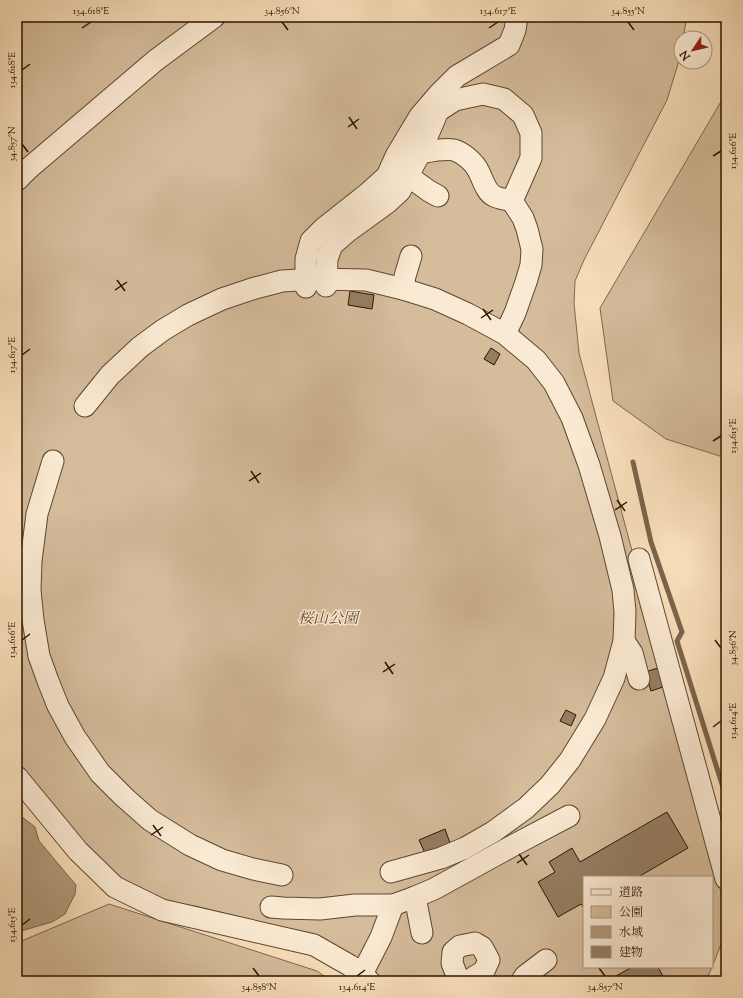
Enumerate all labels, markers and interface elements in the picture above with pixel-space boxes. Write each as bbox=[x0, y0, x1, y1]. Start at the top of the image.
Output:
text: 134.618°E bbox=[73, 4, 109, 19]
text: 34.856°N bbox=[264, 4, 300, 19]
text: 134.617°E bbox=[480, 4, 516, 19]
text: 34.855°N bbox=[611, 4, 645, 19]
north arrow bbox=[673, 30, 713, 70]
text: N bbox=[676, 47, 695, 64]
text: 134.618°E bbox=[5, 52, 20, 88]
text: 34.857°N bbox=[5, 126, 20, 162]
text: 134.616°E bbox=[726, 133, 741, 169]
text: 134.617°E bbox=[5, 337, 20, 373]
text: 134.615°E bbox=[726, 418, 741, 454]
park label: 桜山公園 bbox=[298, 609, 361, 630]
text: 134.616°E bbox=[5, 622, 20, 658]
text: 34.856°N bbox=[726, 630, 741, 666]
text: 134.614°E bbox=[726, 703, 741, 739]
legend bbox=[583, 876, 713, 968]
text: 道路 bbox=[619, 884, 643, 902]
text: 公園 bbox=[619, 904, 643, 922]
text: 134.615°E bbox=[5, 907, 20, 943]
text: 水域 bbox=[619, 924, 643, 942]
text: 建物 bbox=[619, 944, 643, 962]
text: 34.858°N bbox=[241, 980, 277, 995]
text: 134.614°E bbox=[339, 980, 375, 995]
text: 34.857°N bbox=[587, 980, 623, 995]

